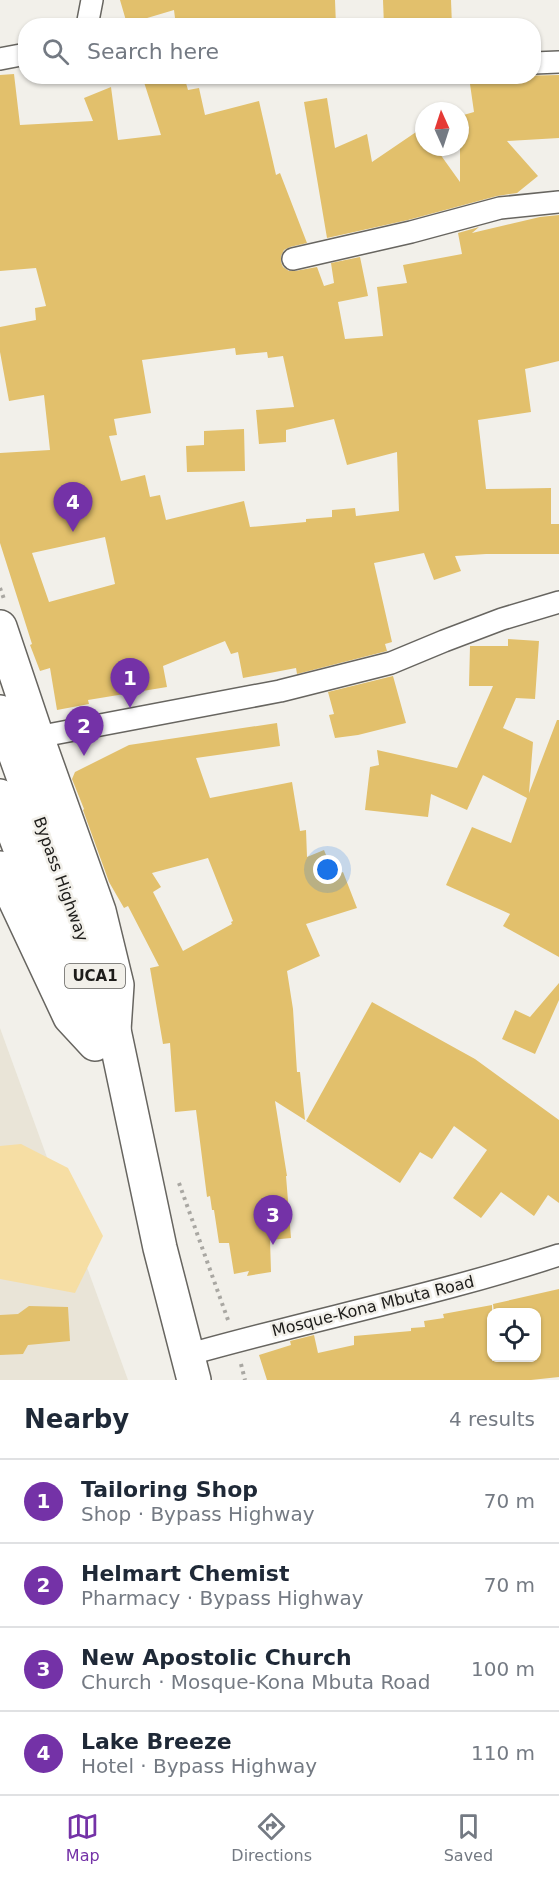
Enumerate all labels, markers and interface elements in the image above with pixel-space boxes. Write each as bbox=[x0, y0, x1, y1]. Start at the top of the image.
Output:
search box bbox=[18, 18, 541, 84]
icon: search bbox=[39, 35, 72, 68]
text: Search here bbox=[87, 39, 219, 64]
north arrow bbox=[415, 102, 469, 156]
pin: 4 bbox=[54, 482, 92, 532]
pin: 1 bbox=[110, 658, 150, 708]
pin: 2 bbox=[64, 706, 104, 756]
street label: Bypass Highway bbox=[30, 814, 92, 944]
your location bbox=[313, 855, 342, 884]
road number: UCA1 bbox=[65, 964, 125, 988]
pin: 3 bbox=[254, 1196, 292, 1245]
street label: Mosque-Kona Mbuta Road bbox=[270, 1272, 476, 1340]
map controls bbox=[487, 1308, 541, 1362]
button: locate bbox=[487, 1308, 541, 1362]
text: Nearby bbox=[24, 1404, 129, 1434]
text: 4 results bbox=[449, 1407, 535, 1431]
text: Tailoring Shop bbox=[81, 1477, 258, 1502]
text: 1 bbox=[37, 1489, 50, 1513]
text: 70 m bbox=[484, 1489, 535, 1513]
text: Shop · Bypass Highway bbox=[81, 1502, 315, 1526]
text: Helmart Chemist bbox=[81, 1561, 289, 1586]
text: 2 bbox=[37, 1573, 50, 1597]
text: 70 m bbox=[484, 1573, 535, 1597]
text: Pharmacy · Bypass Highway bbox=[81, 1586, 364, 1610]
text: New Apostolic Church bbox=[81, 1645, 352, 1670]
text: 3 bbox=[37, 1657, 50, 1681]
text: 100 m bbox=[471, 1657, 535, 1681]
text: Church · Mosque-Kona Mbuta Road bbox=[81, 1670, 431, 1694]
text: Lake Breeze bbox=[81, 1729, 232, 1754]
text: 4 bbox=[37, 1741, 50, 1765]
text: 110 m bbox=[471, 1741, 535, 1765]
text: Hotel · Bypass Highway bbox=[81, 1754, 317, 1778]
tab: Map bbox=[66, 1810, 100, 1865]
tab: Directions bbox=[231, 1810, 312, 1865]
tab: Saved bbox=[444, 1810, 493, 1865]

